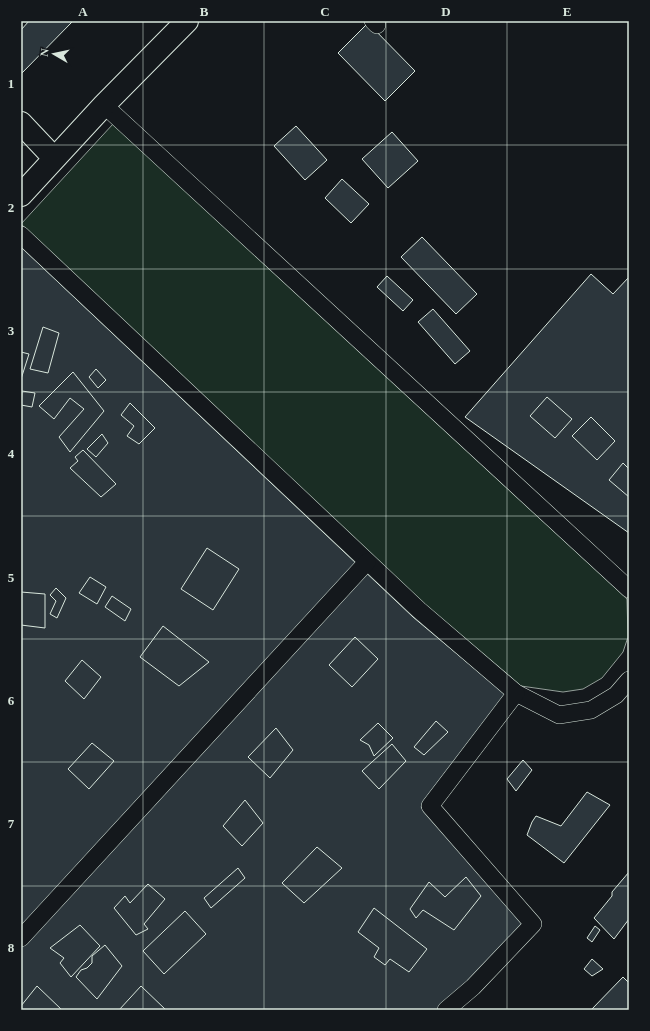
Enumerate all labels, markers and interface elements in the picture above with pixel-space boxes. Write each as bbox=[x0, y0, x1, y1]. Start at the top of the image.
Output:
text: A bbox=[78, 4, 88, 19]
text: B bbox=[200, 4, 209, 19]
text: C bbox=[320, 4, 330, 19]
text: D bbox=[441, 4, 451, 19]
text: E bbox=[563, 4, 571, 19]
north arrow bbox=[34, 34, 74, 74]
text: N bbox=[38, 48, 51, 57]
text: 1 bbox=[8, 76, 14, 91]
text: 2 bbox=[8, 200, 14, 215]
text: 3 bbox=[8, 323, 15, 338]
text: 4 bbox=[8, 446, 15, 461]
text: 5 bbox=[8, 570, 15, 585]
text: 6 bbox=[8, 693, 15, 708]
text: 7 bbox=[8, 816, 15, 831]
text: 8 bbox=[8, 940, 15, 955]

